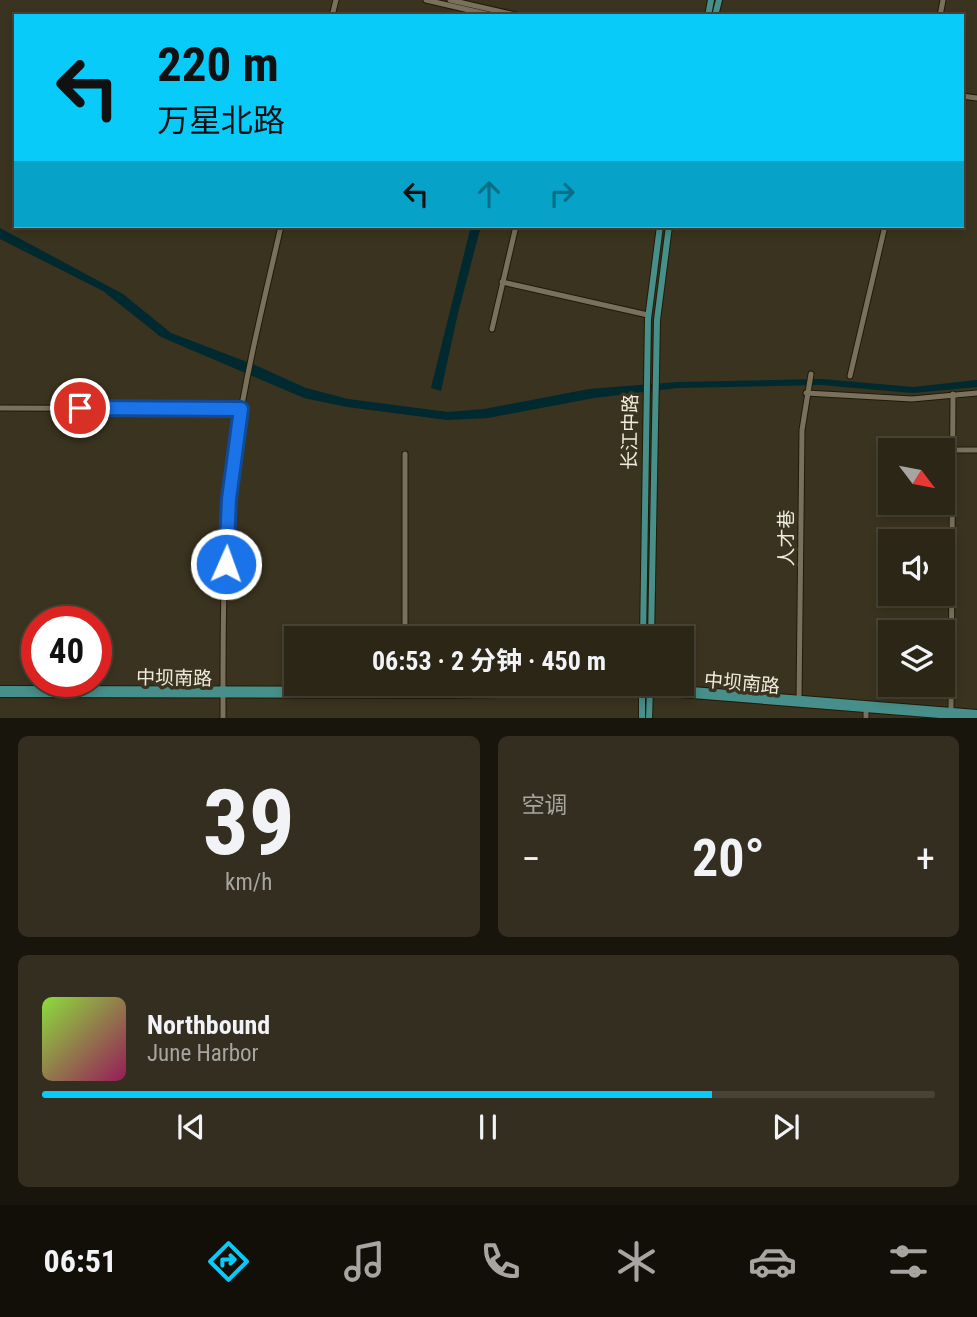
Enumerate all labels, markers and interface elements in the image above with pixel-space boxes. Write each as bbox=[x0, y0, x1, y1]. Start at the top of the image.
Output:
text: 220 m bbox=[157, 36, 279, 93]
icon: left bbox=[42, 42, 133, 133]
text: 万星北路 bbox=[157, 102, 285, 140]
icon: left bbox=[397, 175, 435, 213]
icon: ahead bbox=[470, 175, 508, 213]
icon: right bbox=[543, 175, 581, 213]
pin bbox=[50, 378, 110, 438]
icon: arrive bbox=[61, 389, 99, 427]
street label: 长江中路 bbox=[618, 394, 642, 470]
north arrow bbox=[878, 438, 956, 514]
map controls bbox=[878, 438, 955, 697]
street label: 人才巷 bbox=[775, 509, 798, 567]
position arrow bbox=[189, 527, 263, 601]
button: sound bbox=[878, 529, 955, 606]
speed limit sign: 40 bbox=[21, 606, 112, 697]
button: layers bbox=[878, 620, 955, 697]
text: 06:53 · 2 分钟 · 450 m bbox=[372, 646, 606, 676]
street label: 中坝南路 bbox=[136, 666, 212, 690]
street label: 中坝南路 bbox=[703, 668, 781, 698]
text: 39 bbox=[203, 770, 295, 876]
text: 空调 bbox=[522, 792, 568, 819]
text: 20° bbox=[692, 828, 765, 889]
text: − bbox=[522, 837, 541, 881]
text: + bbox=[916, 837, 935, 881]
text: km/h bbox=[225, 869, 272, 896]
text: Northbound bbox=[147, 1010, 270, 1040]
text: June Harbor bbox=[147, 1040, 259, 1067]
icon: previous bbox=[172, 1108, 210, 1146]
icon: pause bbox=[469, 1108, 507, 1146]
icon: next bbox=[767, 1108, 805, 1146]
icon: directions bbox=[204, 1237, 253, 1286]
icon: music bbox=[340, 1237, 389, 1286]
icon: phone bbox=[476, 1237, 525, 1286]
icon: climate bbox=[612, 1237, 661, 1286]
icon: car bbox=[748, 1237, 797, 1286]
icon: filters bbox=[884, 1237, 933, 1286]
text: 06:51 bbox=[44, 1242, 117, 1280]

